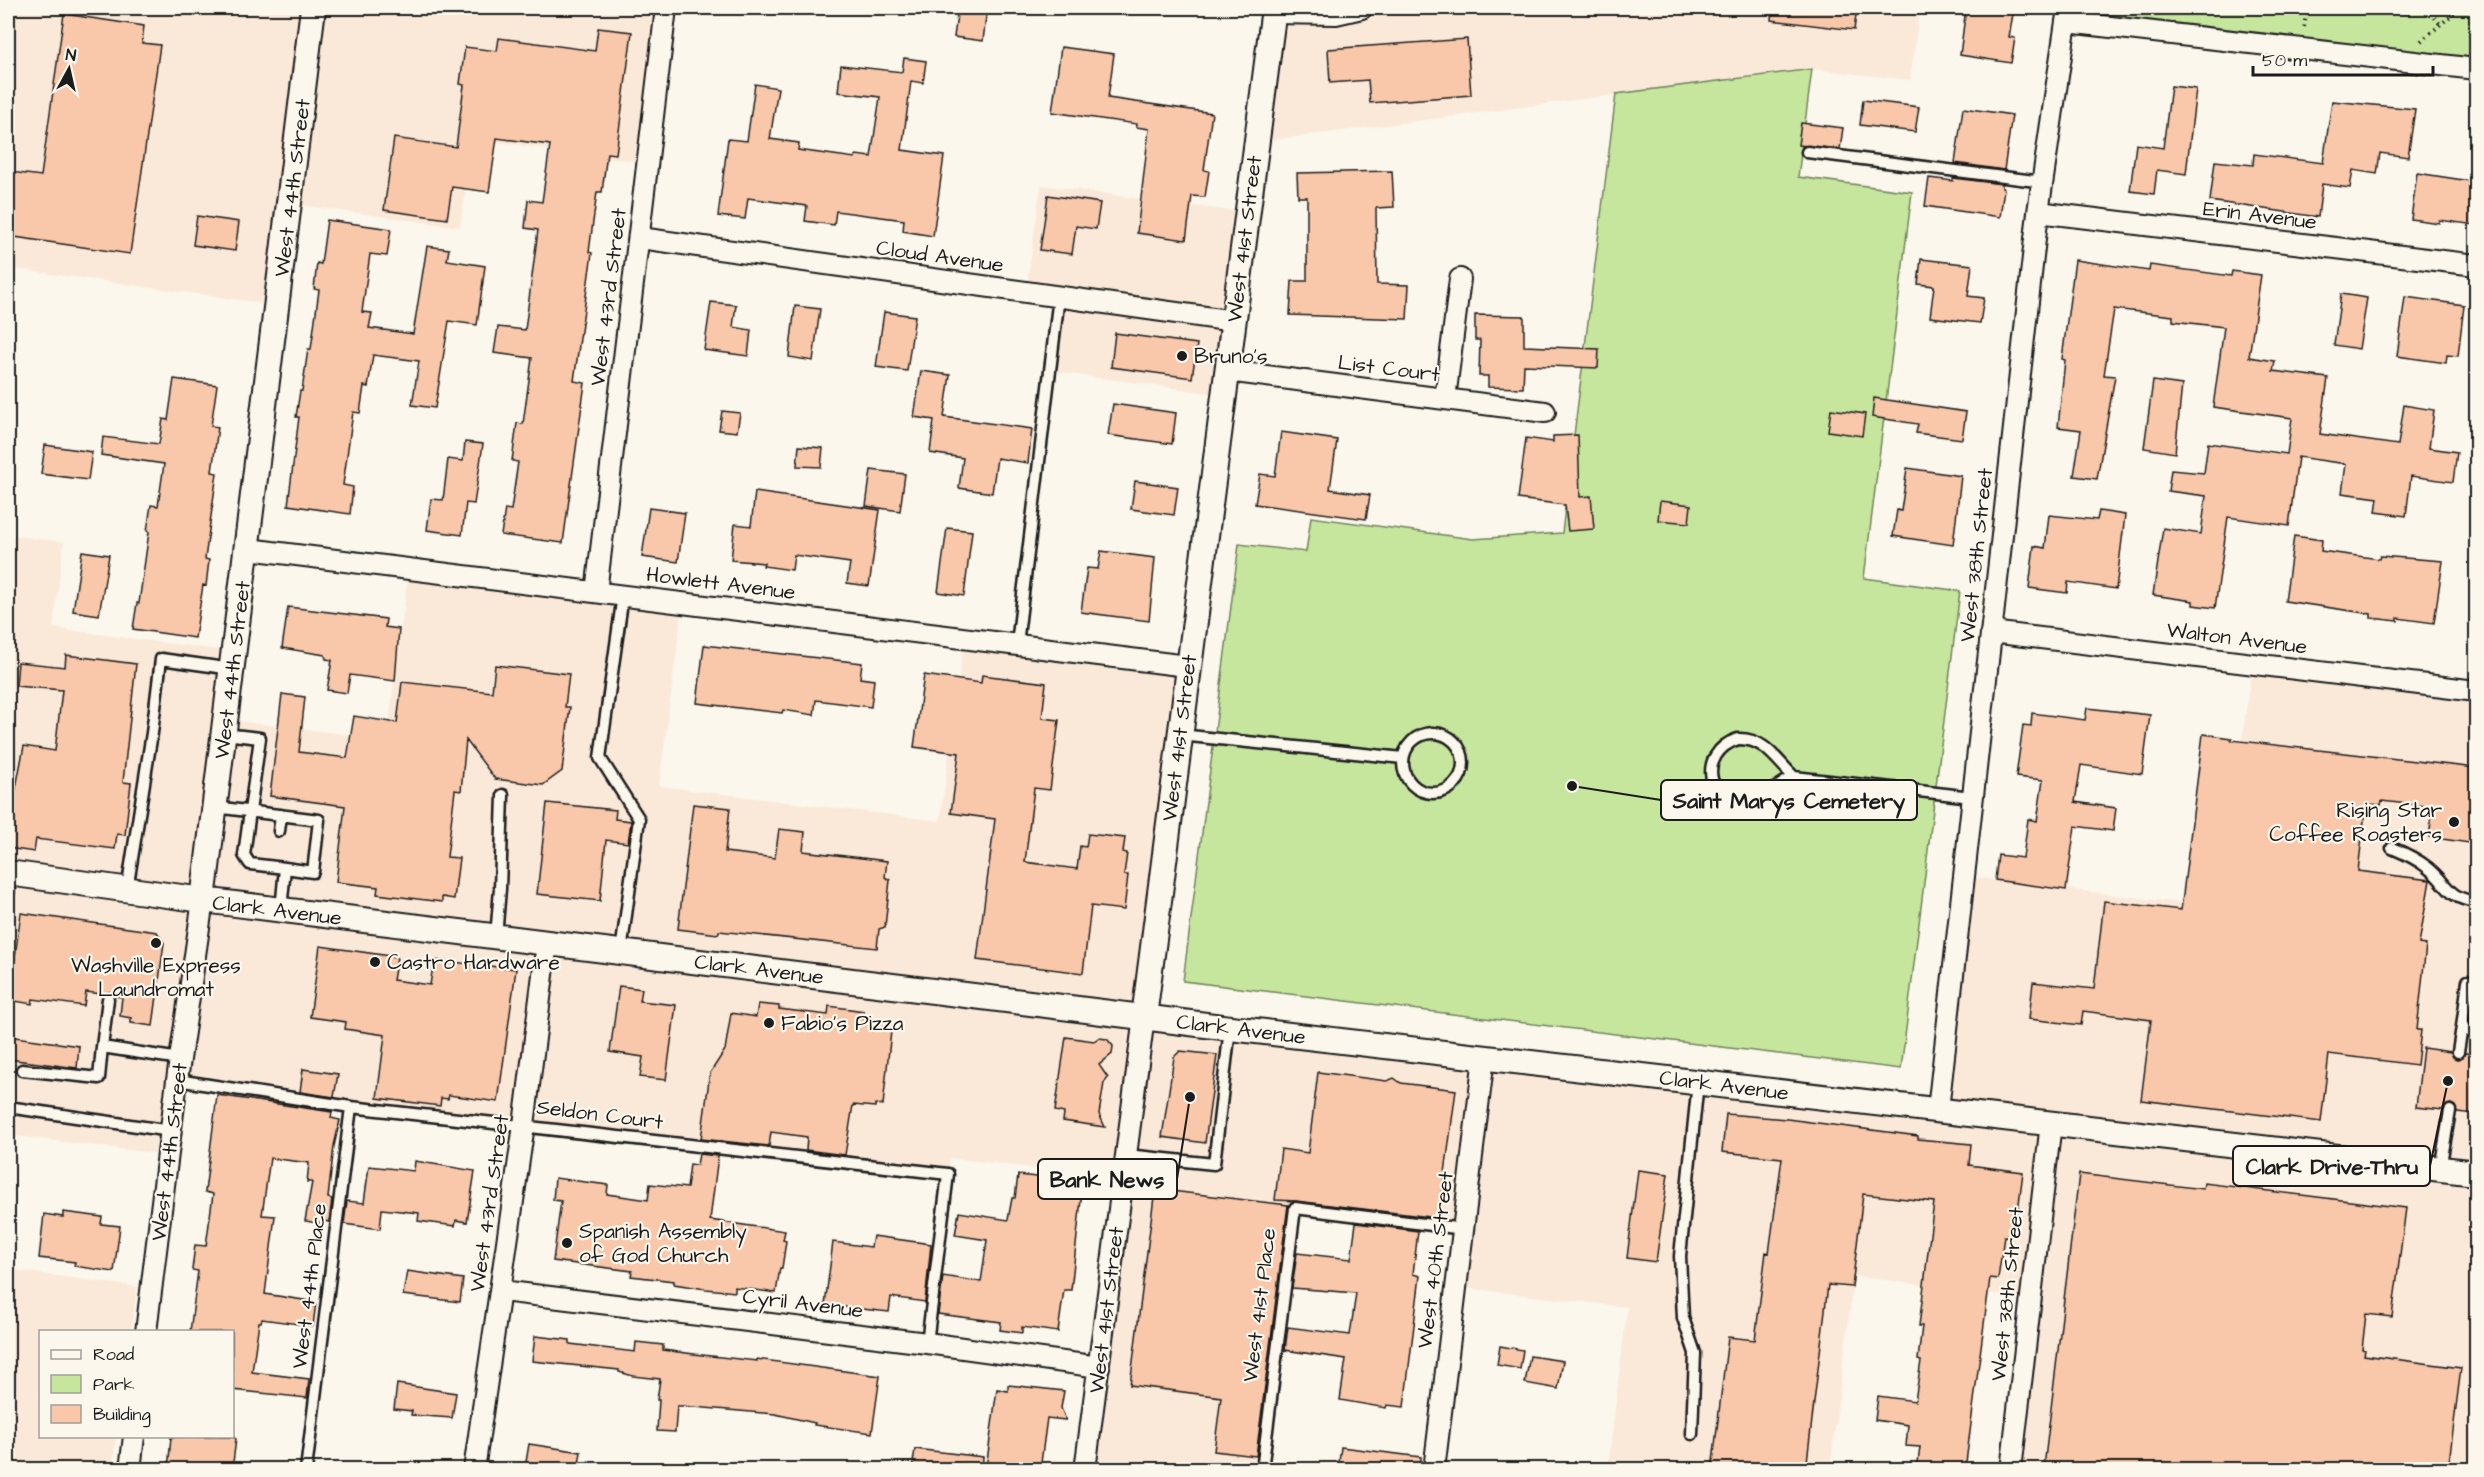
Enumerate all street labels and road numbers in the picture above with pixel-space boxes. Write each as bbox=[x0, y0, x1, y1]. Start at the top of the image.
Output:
street label: West 44th Street bbox=[267, 97, 318, 279]
street label: West 41st Street bbox=[1220, 154, 1269, 324]
street label: Erin Avenue bbox=[2201, 194, 2318, 237]
street label: West 43rd Street bbox=[583, 206, 634, 388]
street label: Cloud Avenue bbox=[875, 233, 1005, 280]
street label: List Court bbox=[1336, 348, 1442, 389]
street label: West 38th Street bbox=[1953, 466, 2000, 644]
street label: Howlett Avenue bbox=[645, 560, 797, 607]
street label: West 44th Street bbox=[207, 579, 258, 761]
street label: Walton Avenue bbox=[2165, 616, 2309, 661]
street label: West 41st Street bbox=[1155, 653, 1204, 823]
street label: Clark Avenue bbox=[211, 888, 343, 933]
street label: Clark Avenue bbox=[693, 947, 825, 992]
street label: Clark Avenue bbox=[1175, 1007, 1307, 1052]
street label: West 44th Street bbox=[144, 1061, 195, 1243]
street label: Clark Avenue bbox=[1658, 1063, 1790, 1108]
street label: Seldon Court bbox=[535, 1092, 665, 1137]
street label: West 43rd Street bbox=[463, 1112, 516, 1294]
street label: West 40th Street bbox=[1410, 1169, 1461, 1350]
street label: West 44th Place bbox=[285, 1202, 334, 1370]
street label: West 38th Street bbox=[1984, 1205, 2031, 1383]
street label: West 41st Street bbox=[1082, 1225, 1131, 1395]
street label: West 41st Place bbox=[1236, 1226, 1283, 1384]
street label: Cyril Avenue bbox=[741, 1282, 865, 1327]

